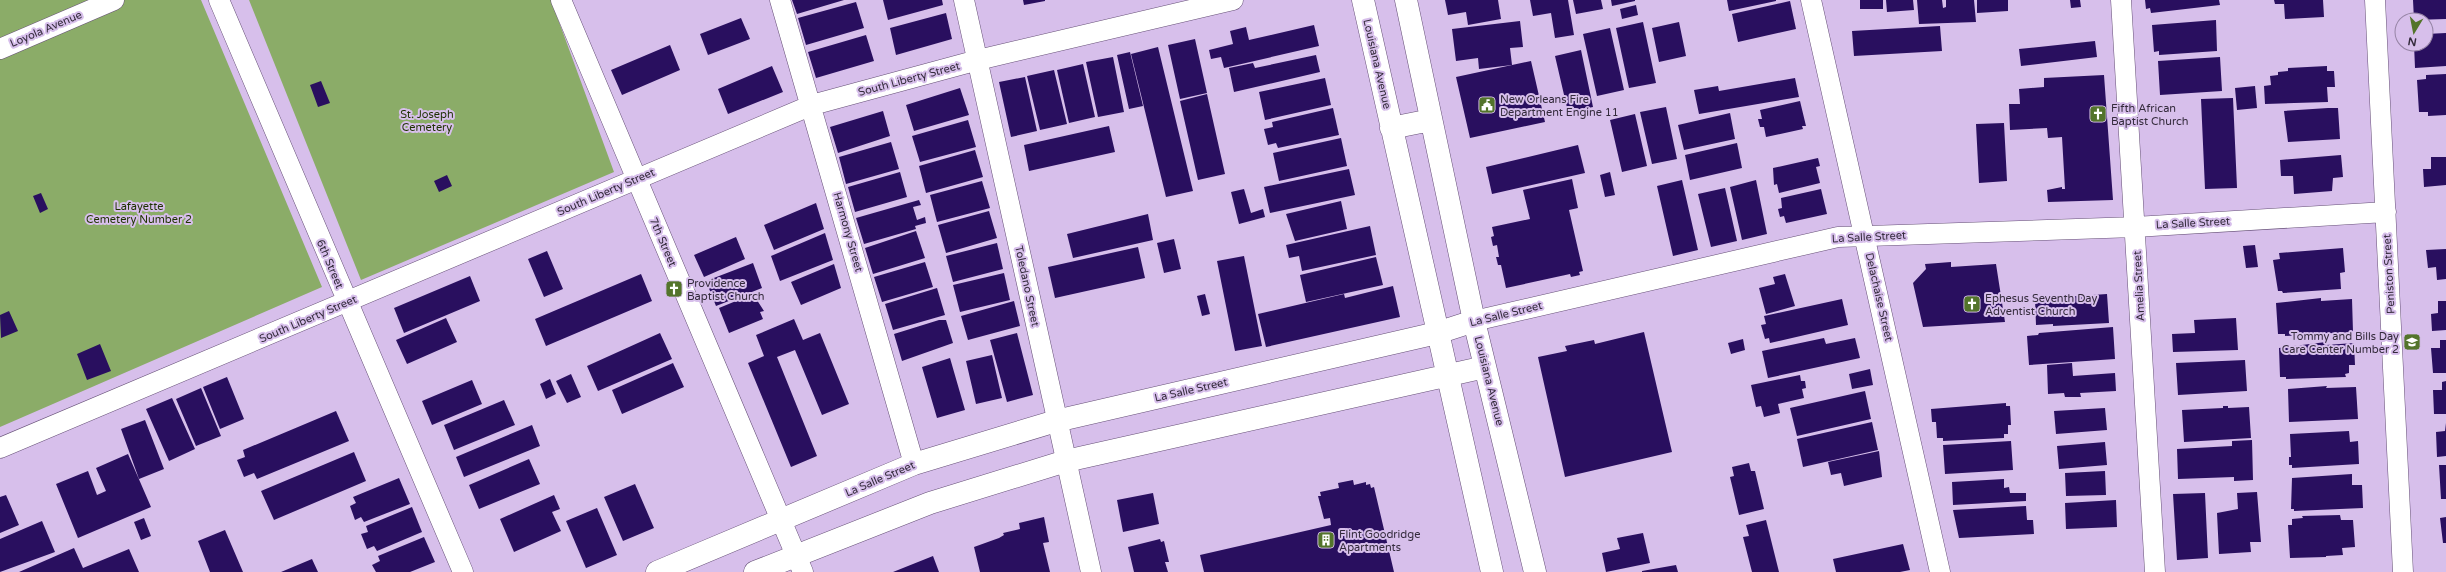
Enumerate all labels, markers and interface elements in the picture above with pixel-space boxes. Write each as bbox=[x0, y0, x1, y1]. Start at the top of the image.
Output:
street label: Loyola Avenue bbox=[8, 8, 84, 50]
north arrow bbox=[2394, 12, 2434, 52]
street label: Louisiana Avenue bbox=[1360, 18, 1394, 110]
text: N bbox=[2407, 34, 2418, 49]
street label: South Liberty Street bbox=[857, 59, 961, 99]
place label: New Orleans Fire Department Engine 11 bbox=[1500, 93, 1619, 119]
public building icon: New Orleans Fire Department Engine 11 bbox=[1477, 95, 1497, 115]
place label: Fifth African Baptist Church bbox=[2111, 102, 2189, 128]
church icon: Fifth African Baptist Church bbox=[2088, 104, 2108, 124]
park label: St. Joseph Cemetery bbox=[400, 108, 454, 134]
street label: South Liberty Street bbox=[555, 166, 657, 218]
street label: Harmony Street bbox=[830, 191, 866, 273]
park label: Lafayette Cemetery Number 2 bbox=[86, 200, 192, 226]
street label: 7th Street bbox=[647, 215, 679, 269]
street label: La Salle Street bbox=[2156, 215, 2230, 231]
street label: La Salle Street bbox=[1832, 229, 1906, 245]
street label: Peniston Street bbox=[2380, 234, 2398, 314]
street label: 6th Street bbox=[314, 237, 346, 291]
street label: Toledano Street bbox=[1012, 244, 1042, 328]
street label: Amelia Street bbox=[2131, 250, 2147, 322]
street label: Delachaise Street bbox=[1862, 251, 1896, 343]
place label: Providence Baptist Church bbox=[687, 277, 765, 303]
church icon: Providence Baptist Church bbox=[664, 279, 684, 299]
place label: Ephesus Seventh Day Adventist Church bbox=[1985, 292, 2097, 318]
street label: South Liberty Street bbox=[257, 293, 359, 345]
church icon: Ephesus Seventh Day Adventist Church bbox=[1962, 294, 1982, 314]
street label: La Salle Street bbox=[1468, 299, 1544, 329]
place label: Tommy and Bills Day Care Center Number 2 bbox=[2282, 330, 2399, 356]
school or university icon: Tommy and Bills Day Care Center Number 2 bbox=[2402, 332, 2422, 352]
street label: Louisiana Avenue bbox=[1472, 335, 1506, 427]
street label: La Salle Street bbox=[1153, 375, 1229, 405]
street label: La Salle Street bbox=[843, 458, 917, 500]
place label: Flint Goodridge Apartments bbox=[1339, 528, 1420, 554]
building icon: Flint Goodridge Apartments bbox=[1316, 530, 1336, 550]

